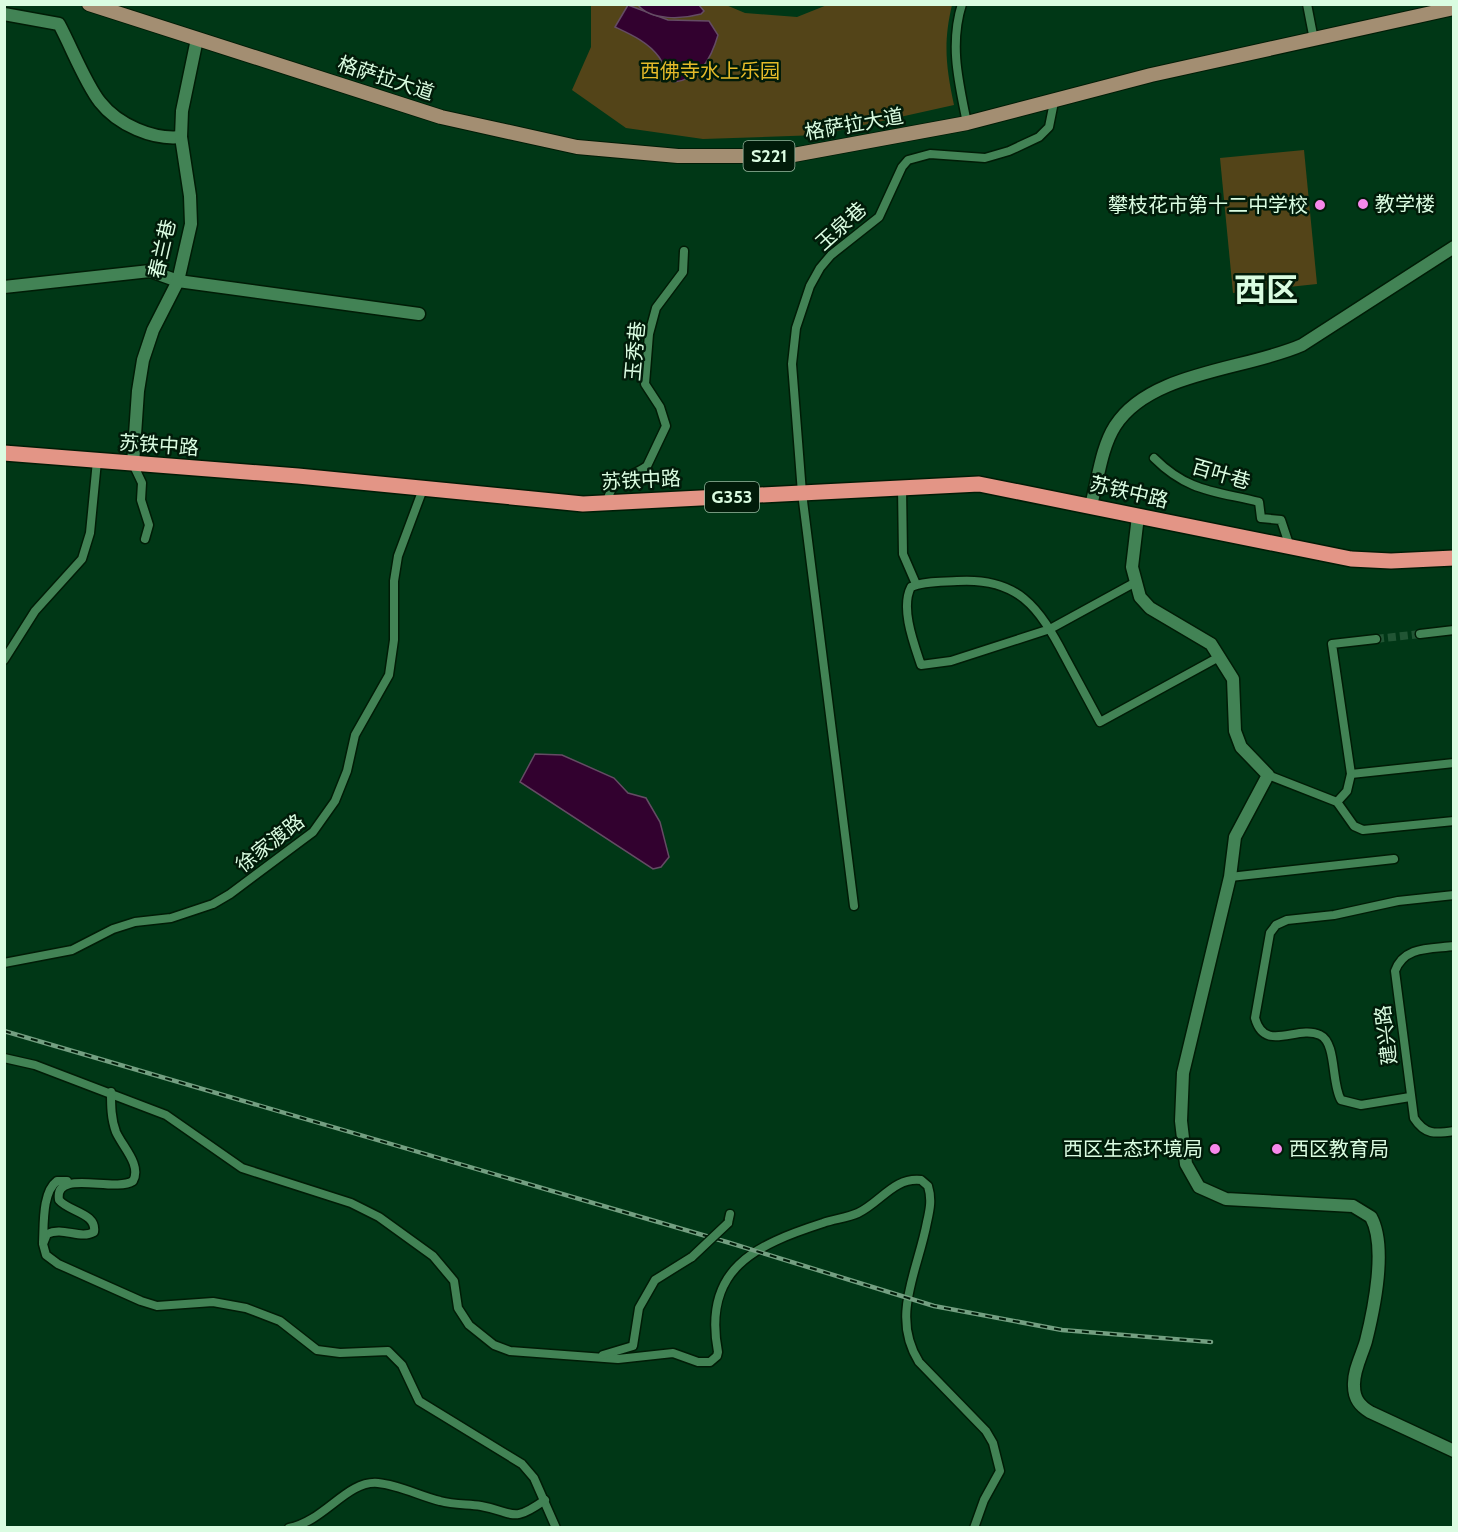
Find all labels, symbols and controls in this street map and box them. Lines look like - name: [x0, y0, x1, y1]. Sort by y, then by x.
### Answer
- street label: 格萨拉大道: [335, 51, 437, 105]
- park label: 西佛寺水上乐园: [640, 59, 780, 83]
- street label: 格萨拉大道: [803, 103, 905, 145]
- road number: S221: [744, 141, 794, 171]
- place label: 教学楼: [1375, 192, 1435, 216]
- place label: 攀枝花市第十二中学校: [1108, 193, 1308, 217]
- street label: 玉泉巷: [811, 197, 871, 255]
- marker: 教学楼: [1356, 197, 1370, 211]
- marker: 攀枝花市第十二中学校: [1313, 198, 1327, 212]
- street label: 春兰巷: [144, 217, 180, 281]
- district label: 西区: [1234, 270, 1298, 309]
- street label: 玉秀巷: [620, 320, 650, 382]
- street label: 苏铁中路: [118, 430, 200, 460]
- street label: 百叶巷: [1189, 454, 1253, 494]
- street label: 苏铁中路: [600, 466, 682, 494]
- street label: 苏铁中路: [1087, 471, 1171, 513]
- road number: G353: [705, 482, 759, 512]
- street label: 徐家渡路: [231, 809, 309, 877]
- street label: 建兴路: [1370, 1004, 1402, 1066]
- place label: 西区生态环境局: [1063, 1137, 1203, 1161]
- place label: 西区教育局: [1289, 1137, 1389, 1161]
- marker: 西区生态环境局: [1208, 1142, 1222, 1156]
- marker: 西区教育局: [1270, 1142, 1284, 1156]

